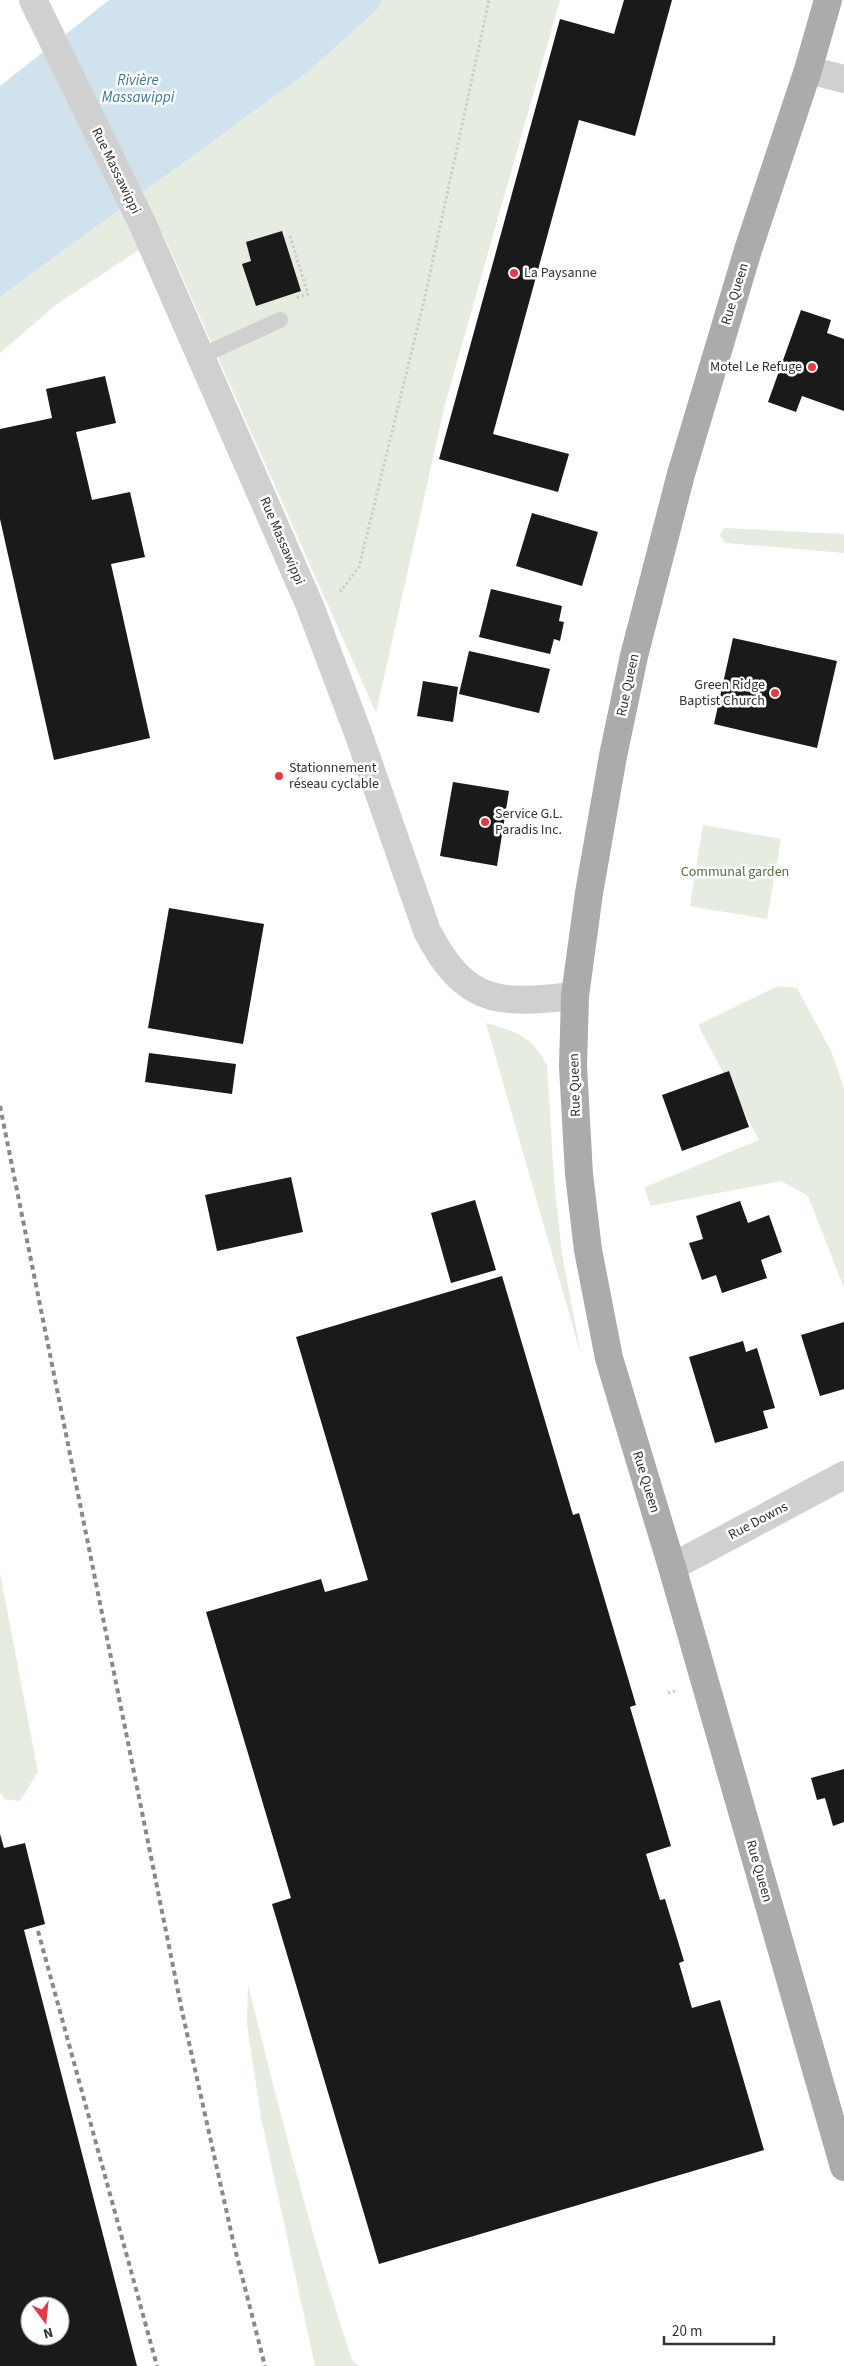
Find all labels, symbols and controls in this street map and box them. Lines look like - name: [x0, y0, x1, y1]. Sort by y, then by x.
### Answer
- water label: Rivière Massawippi: [102, 70, 175, 108]
- street label: Rue Massawippi: [86, 124, 146, 218]
- street label: Rue Queen: [716, 261, 754, 327]
- place label: La Paysanne: [524, 263, 597, 283]
- marker: La Paysanne: [508, 267, 520, 279]
- place label: Motel Le Refuge: [710, 357, 802, 377]
- marker: Motel Le Refuge: [806, 361, 818, 373]
- street label: Rue Massawippi: [254, 494, 310, 588]
- street label: Rue Queen: [612, 652, 644, 718]
- place label: Green Ridge Baptist Church: [679, 675, 765, 711]
- marker: Green Ridge Baptist Church: [769, 687, 781, 699]
- place label: Stationnement réseau cyclable: [289, 758, 379, 794]
- marker: Stationnement réseau cyclable: [273, 770, 285, 782]
- place label: Service G.L. Paradis Inc.: [495, 804, 563, 840]
- marker: Service G.L. Paradis Inc.: [479, 816, 491, 828]
- park label: Communal garden: [681, 862, 789, 882]
- street label: Rue Queen: [564, 1053, 586, 1117]
- street label: Rue Queen: [627, 1449, 665, 1515]
- street label: Rue Downs: [725, 1497, 792, 1545]
- street label: Rue Queen: [741, 1838, 777, 1904]
- north arrow: [20, 2296, 70, 2346]
- scale bar: [664, 2314, 774, 2346]
- text: 20 m: [672, 2321, 702, 2342]
- text: N: [41, 2322, 55, 2343]

